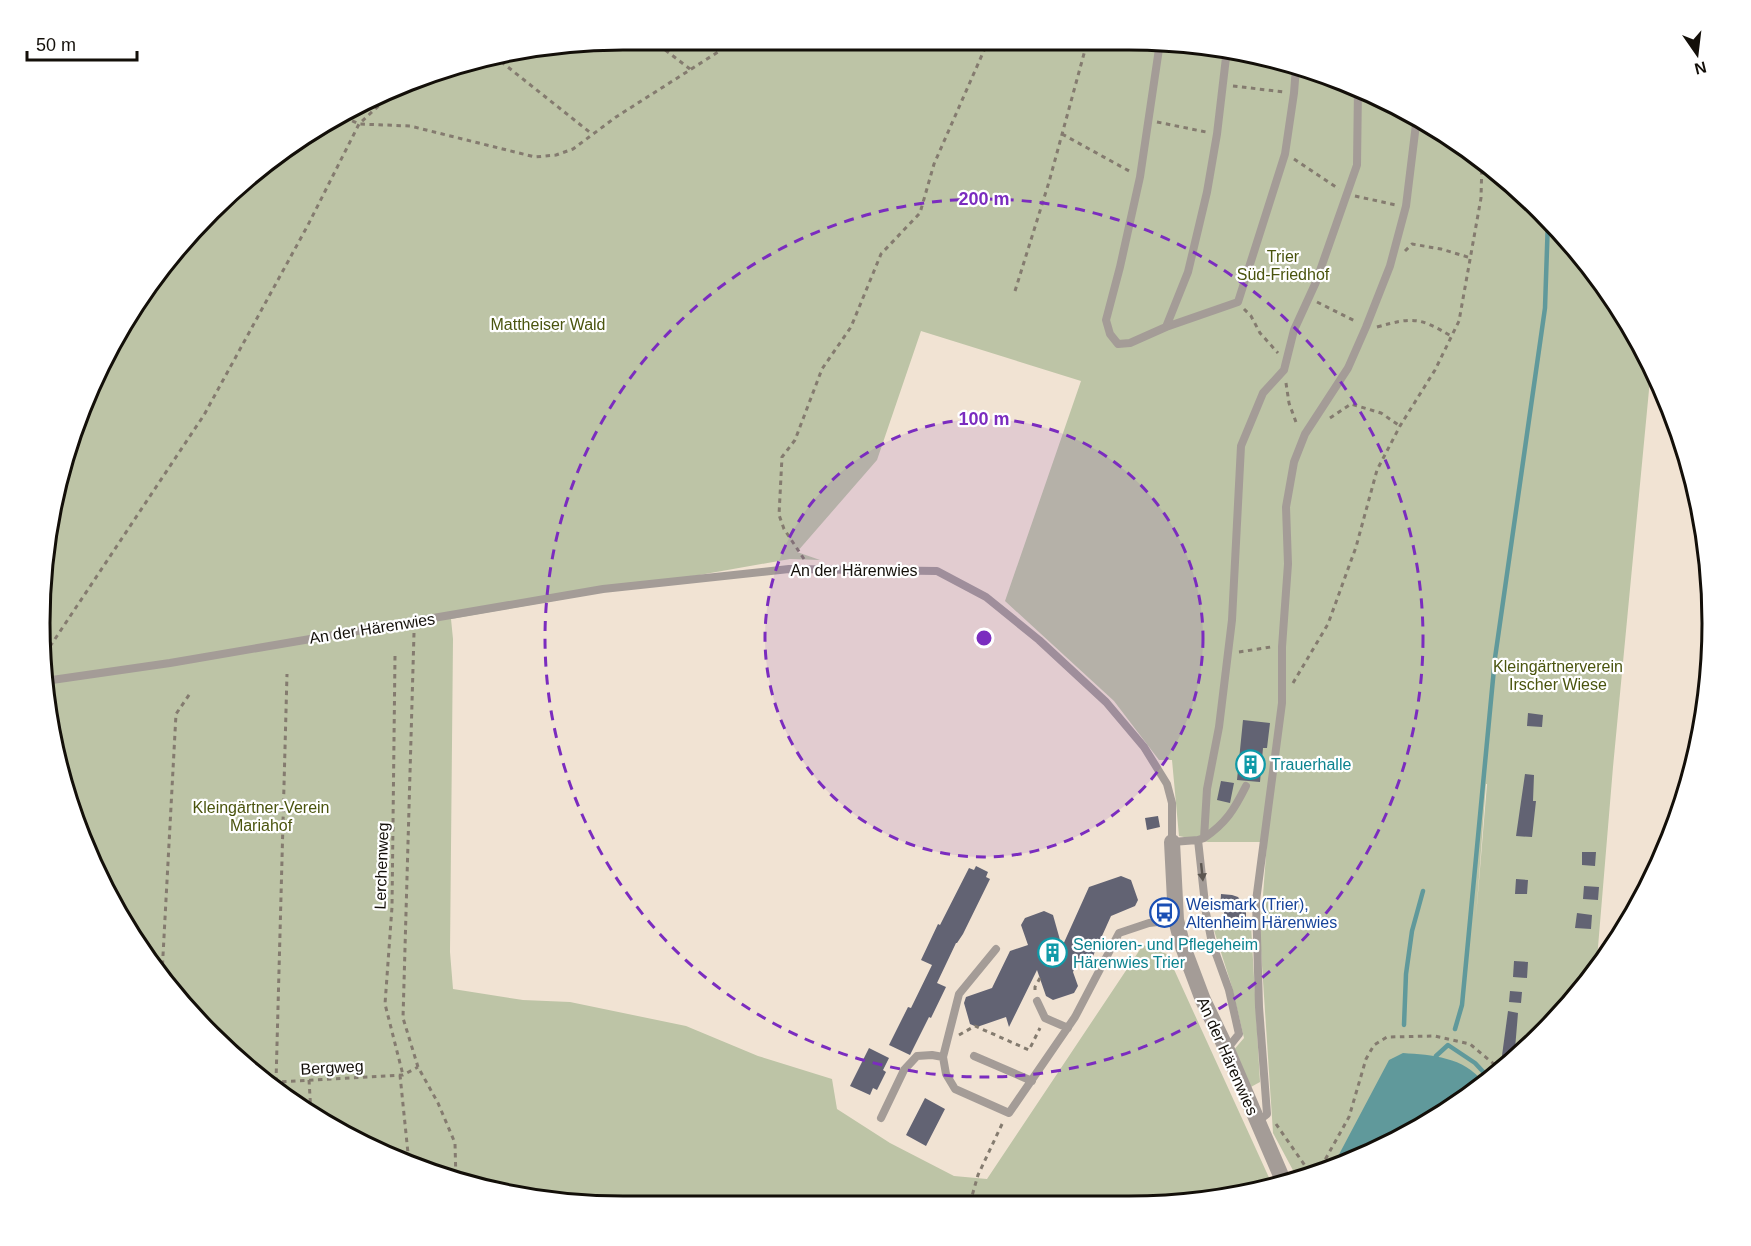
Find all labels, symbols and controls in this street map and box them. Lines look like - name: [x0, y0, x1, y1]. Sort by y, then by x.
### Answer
- scale bar: [27, 24, 136, 62]
- north arrow: [1667, 24, 1727, 84]
- text: 50 m: [36, 35, 76, 55]
- text: N: [1693, 58, 1708, 78]
- text: 200 m: [958, 189, 1010, 209]
- park label: Trier Süd-Friedhof: [1237, 248, 1330, 283]
- park label: Mattheiser Wald: [491, 316, 606, 333]
- text: 100 m: [958, 409, 1010, 429]
- street label: An der Härenwies: [790, 562, 918, 579]
- street label: An der Härenwies: [308, 610, 436, 647]
- centre of rings: [974, 628, 994, 648]
- park label: Kleingärtnerverein Irscher Wiese: [1493, 658, 1623, 693]
- building icon: Trauerhalle: [1234, 748, 1266, 780]
- place label: Trauerhalle: [1271, 756, 1351, 773]
- park label: Kleingärtner-Verein Mariahof: [193, 799, 329, 834]
- street label: Lerchenweg: [371, 822, 392, 910]
- one-way arrow: [1197, 863, 1207, 882]
- place label: Weismark (Trier), Altenheim Härenwies: [1186, 896, 1337, 931]
- bus stop icon: Weismark (Trier), Altenheim Härenwies: [1149, 897, 1181, 929]
- place label: Senioren- und Pflegeheim Härenwies Trier: [1073, 936, 1258, 971]
- building icon: Senioren- und Pflegeheim Härenwies Trier: [1036, 937, 1068, 969]
- street label: An der Härenwies: [1194, 995, 1261, 1118]
- street label: Bergweg: [300, 1057, 364, 1078]

